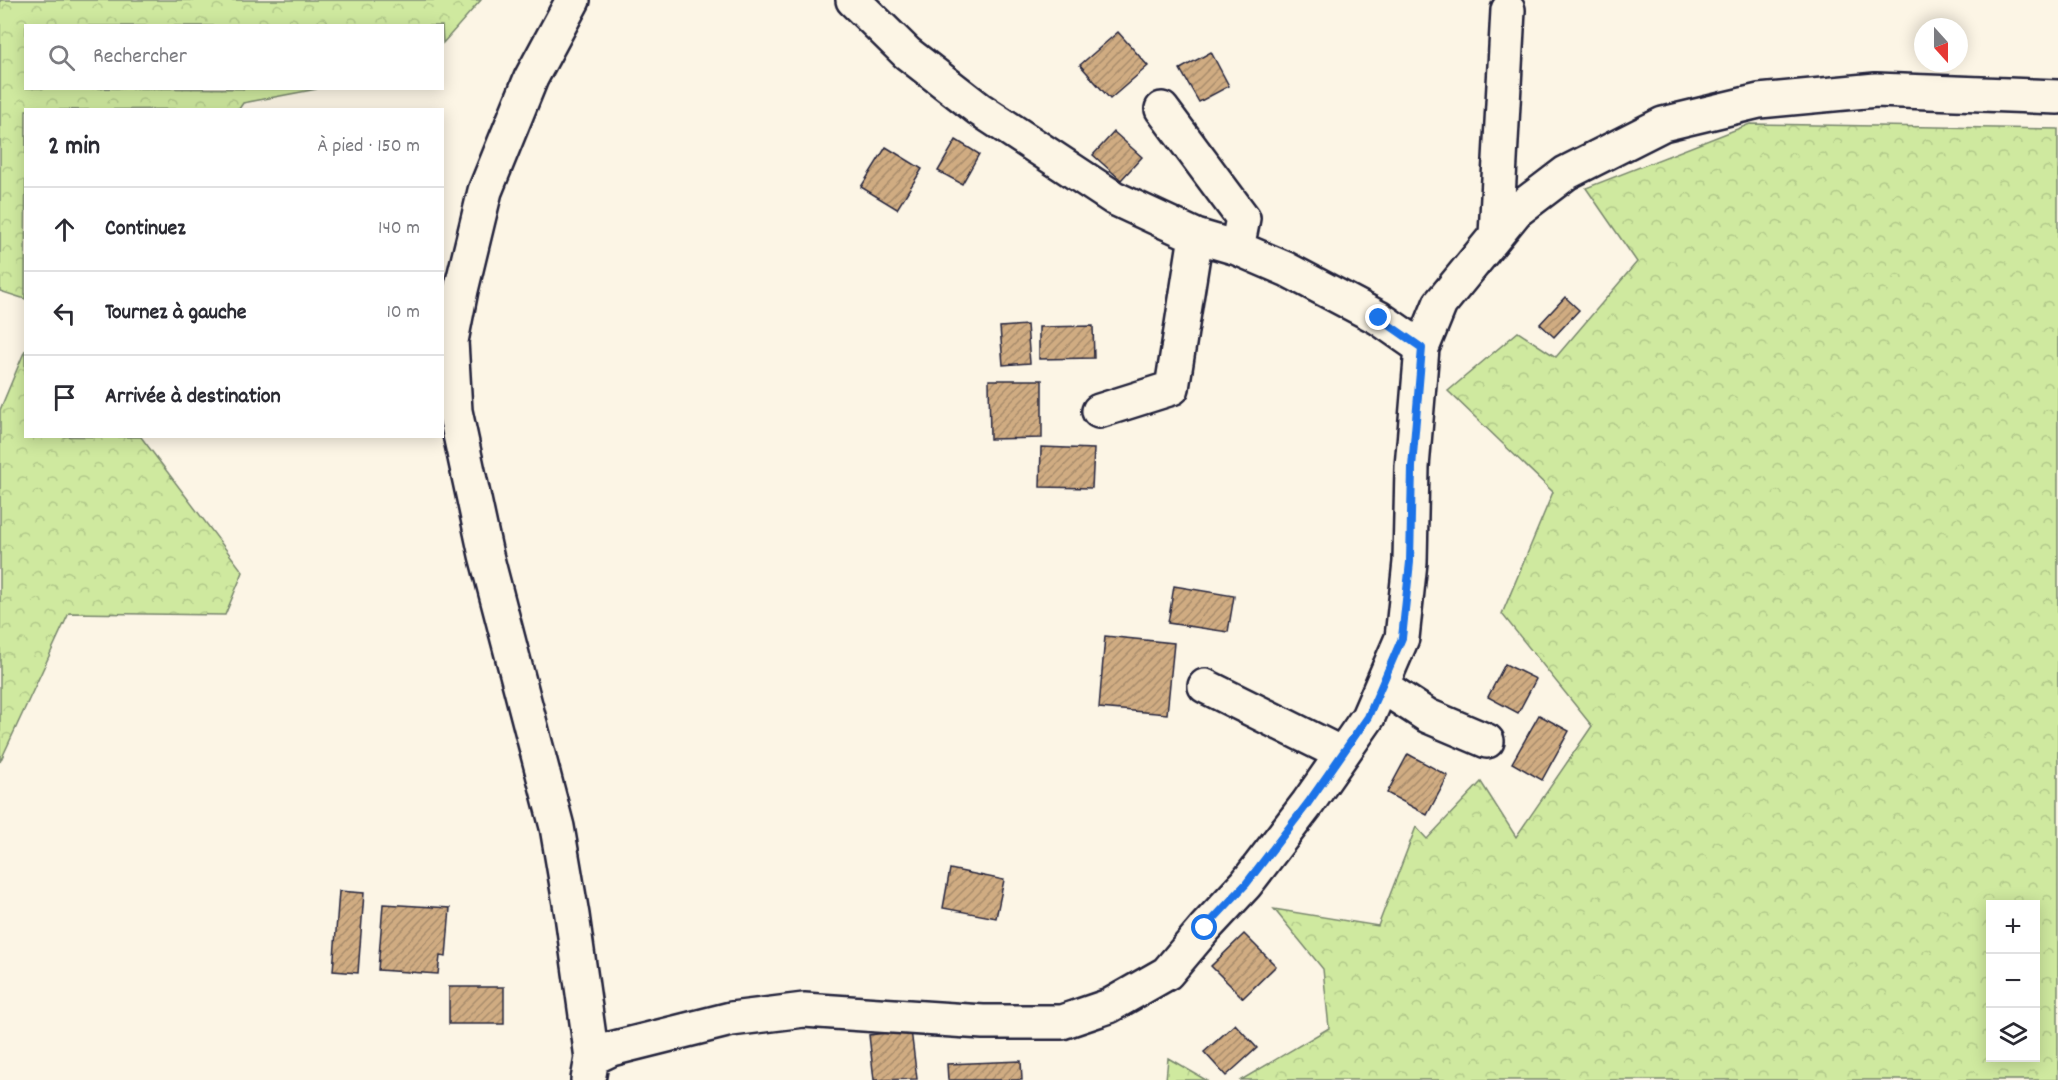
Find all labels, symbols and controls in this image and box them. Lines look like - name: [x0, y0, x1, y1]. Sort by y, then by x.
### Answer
- north arrow: [1914, 18, 1968, 72]
- search box: [24, 24, 444, 90]
- icon: search: [45, 41, 78, 74]
- text: Rechercher: [93, 42, 187, 73]
- text: 2 min: [48, 129, 100, 166]
- text: À pied · 150 m: [317, 133, 420, 161]
- icon: ahead: [48, 213, 81, 246]
- text: Continuez: [105, 214, 186, 245]
- text: 140 m: [378, 215, 420, 243]
- icon: left: [48, 297, 81, 330]
- text: Tournez à gauche: [105, 298, 247, 329]
- text: 10 m: [386, 299, 420, 327]
- route end: [1365, 304, 1391, 330]
- icon: arrive: [48, 381, 81, 414]
- text: Arrivée à destination: [105, 382, 281, 413]
- map controls: [1986, 900, 2040, 1062]
- button: +: [1986, 900, 2040, 954]
- route start: [1191, 914, 1217, 940]
- button: −: [1986, 954, 2040, 1008]
- button: layers: [1986, 1008, 2040, 1062]

